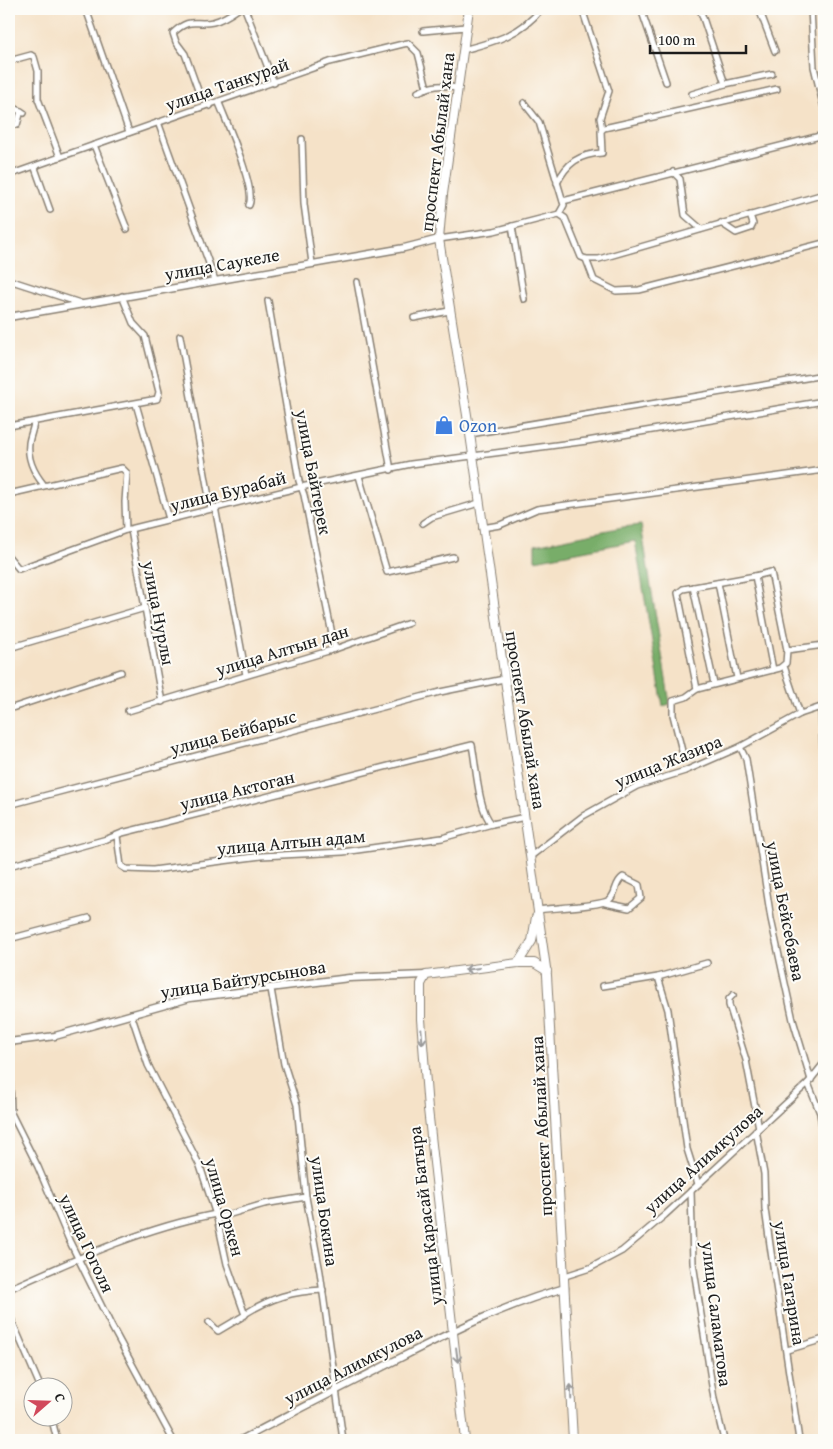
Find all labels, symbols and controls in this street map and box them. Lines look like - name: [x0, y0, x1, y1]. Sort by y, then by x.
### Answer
- scale bar: [650, 22, 747, 54]
- text: 100 m: [658, 29, 696, 50]
- street label: улица Танкурай: [161, 50, 293, 118]
- street label: проспект Абылай хана: [413, 50, 461, 233]
- street label: улица Саукеле: [161, 241, 282, 288]
- street label: улица Байтерек: [288, 406, 339, 537]
- place label: Ozon: [459, 412, 497, 439]
- shop icon: Ozon: [433, 414, 455, 436]
- street label: улица Бурабай: [166, 463, 289, 519]
- street label: улица Нурлы: [135, 557, 182, 668]
- street label: улица Алтын дан: [211, 617, 352, 683]
- street label: проспект Абылай хана: [499, 629, 554, 812]
- street label: улица Бейбарыс: [166, 702, 299, 762]
- street label: улица Жазира: [609, 727, 726, 795]
- street label: улица Актоган: [176, 763, 297, 818]
- street label: улица Алтын адам: [215, 822, 366, 862]
- street label: улица Бейсебаева: [759, 838, 813, 984]
- street label: улица Байтурсынова: [157, 953, 328, 1006]
- one-way arrow: [464, 964, 480, 974]
- one-way arrow: [418, 1029, 427, 1045]
- street label: проспект Абылай хана: [523, 1035, 559, 1217]
- street label: улица Алимкулова: [637, 1098, 769, 1221]
- street label: улица Карасай Батыра: [401, 1125, 449, 1308]
- street label: улица Бокина: [304, 1153, 346, 1268]
- street label: улица Оркен: [198, 1154, 252, 1260]
- street label: улица Гоголя: [52, 1188, 122, 1297]
- street label: улица Гагарина: [767, 1218, 813, 1347]
- street label: улица Саламатова: [695, 1239, 739, 1389]
- street label: улица Алимкулова: [278, 1318, 427, 1412]
- one-way arrow: [452, 1347, 462, 1363]
- north arrow: [22, 1376, 72, 1426]
- one-way arrow: [566, 1384, 576, 1400]
- text: С: [49, 1390, 71, 1405]

